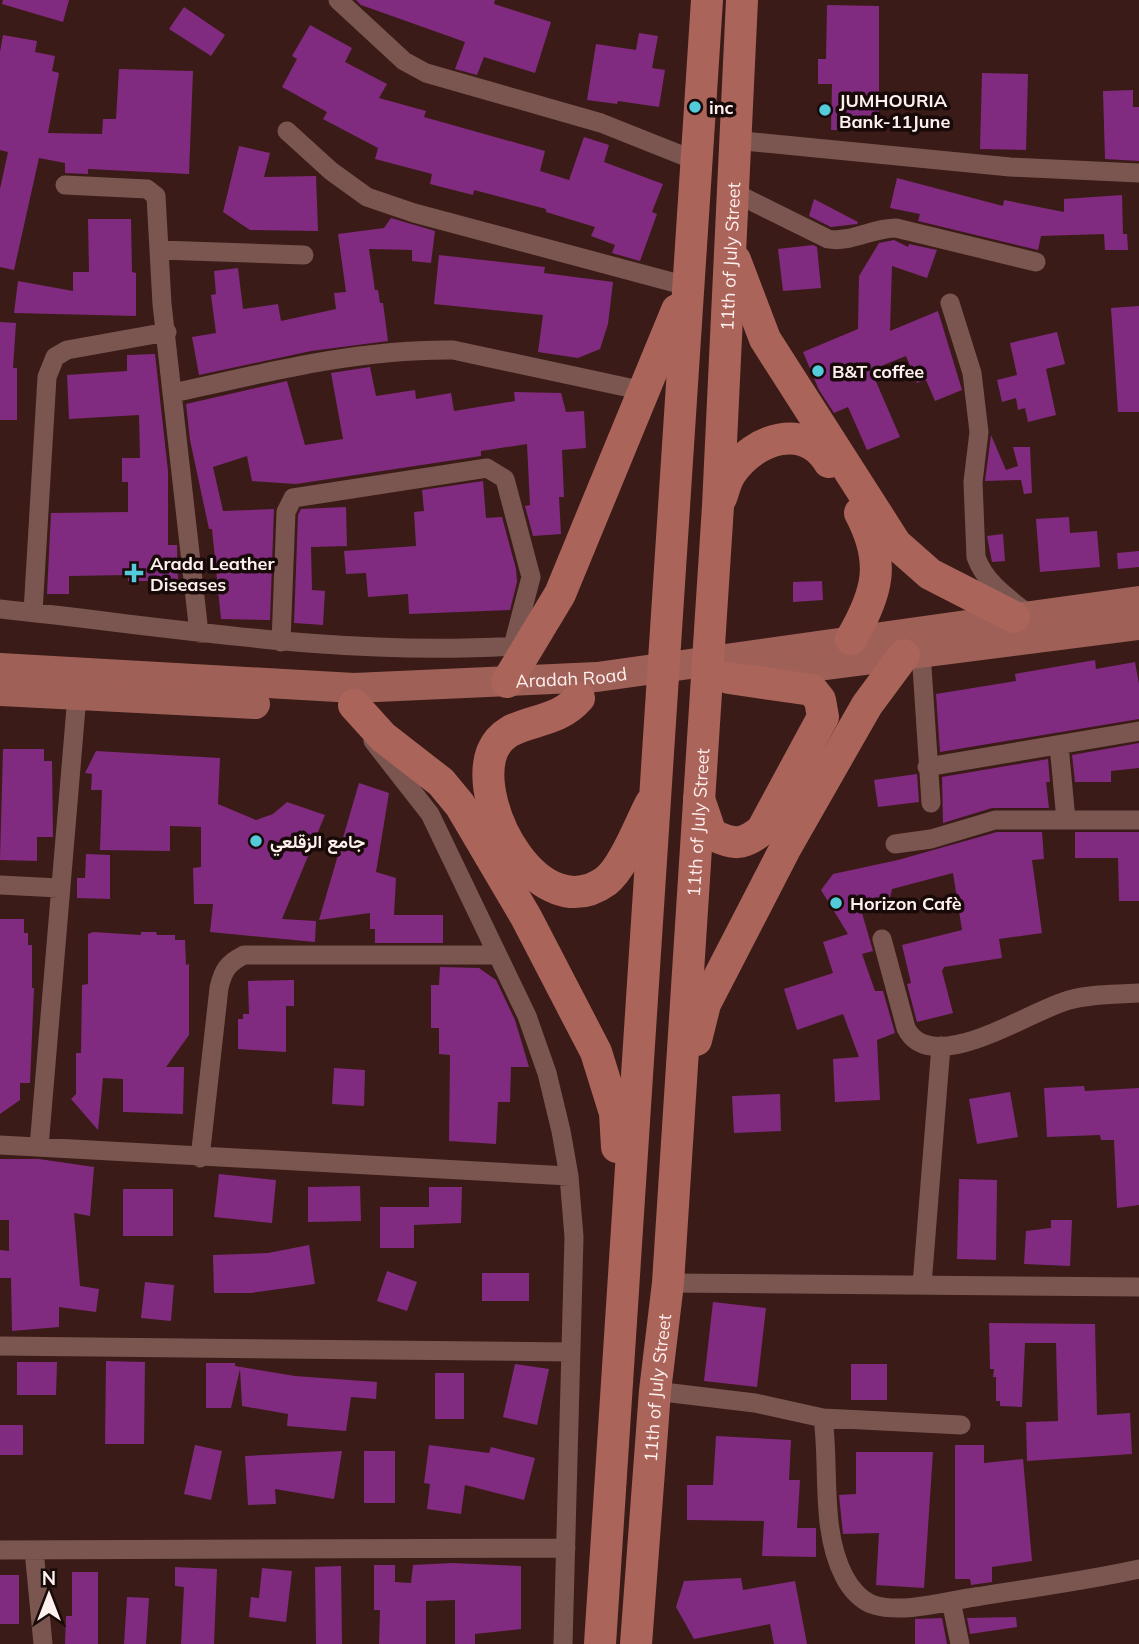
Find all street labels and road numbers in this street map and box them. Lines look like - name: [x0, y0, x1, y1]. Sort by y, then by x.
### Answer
- street label: 11th of July Street: [715, 181, 745, 331]
- street label: Aradah Road: [515, 661, 628, 692]
- street label: 11th of July Street: [681, 747, 714, 897]
- street label: 11th of July Street: [638, 1312, 676, 1463]

